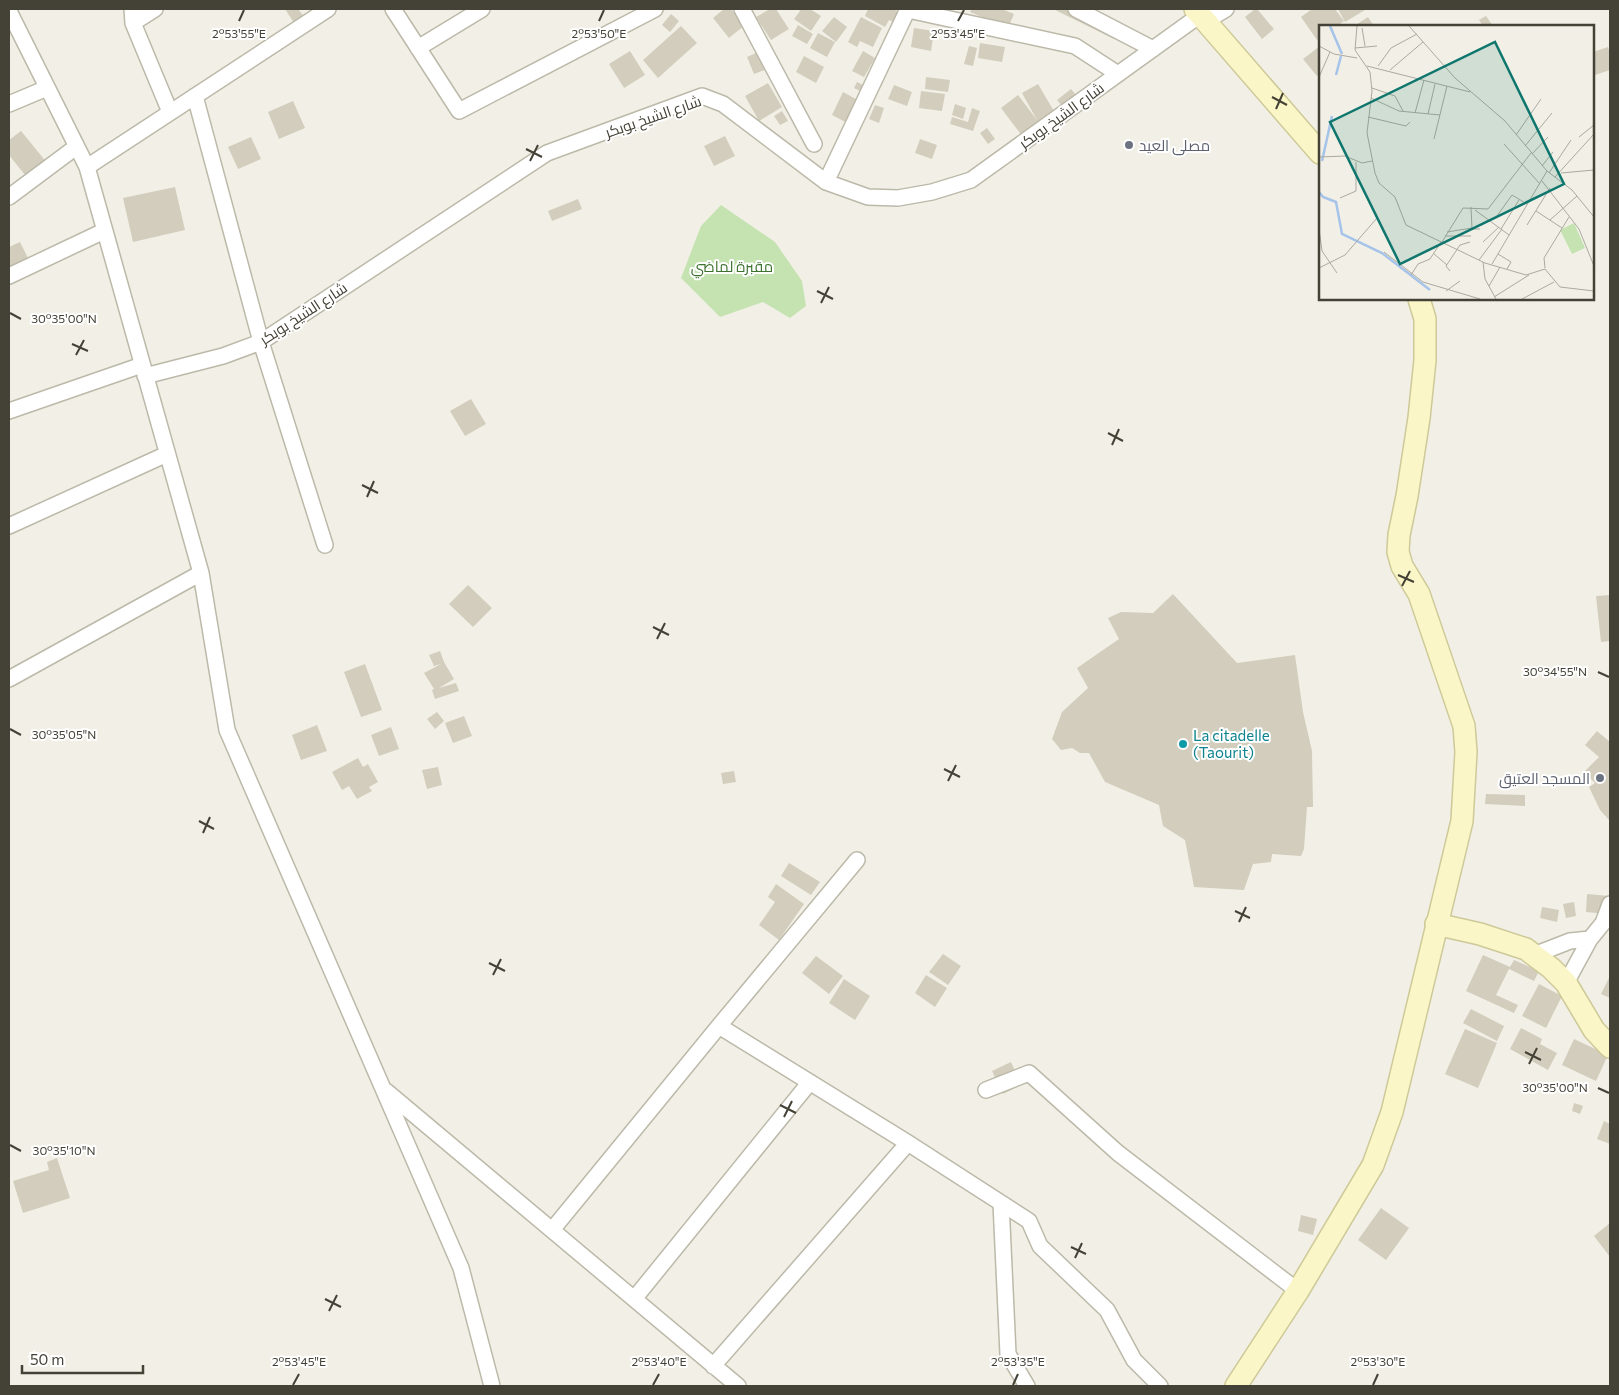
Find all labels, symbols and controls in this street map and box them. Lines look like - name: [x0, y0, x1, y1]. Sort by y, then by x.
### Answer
- inset map: [1319, 25, 1594, 300]
- text: 2°53'55"E: [212, 26, 266, 40]
- text: 2°53'50"E: [572, 26, 626, 40]
- text: 2°53'45"E: [931, 26, 985, 40]
- street label: شارع الشيخ بوبكر: [1014, 78, 1109, 155]
- street label: شارع الشيخ بوبكر: [601, 91, 705, 144]
- place label: مصلى العيد: [1139, 136, 1210, 156]
- marker: مصلى العيد: [1123, 139, 1135, 151]
- park label: مقبرة لماضي: [691, 257, 773, 279]
- street label: شارع الشيخ بوبكر: [255, 278, 352, 351]
- text: 30°35'00"N: [31, 311, 97, 325]
- text: 30°34'55"N: [1523, 664, 1587, 678]
- place label: La citadelle (Taourit): [1193, 726, 1270, 761]
- text: 30°35'05"N: [32, 727, 96, 741]
- marker: La citadelle (Taourit): [1177, 738, 1189, 750]
- place label: المسجد العتيق: [1499, 769, 1590, 789]
- marker: المسجد العتيق: [1594, 772, 1606, 784]
- text: 30°35'00"N: [1522, 1080, 1588, 1094]
- text: 30°35'10"N: [33, 1143, 95, 1157]
- scale bar: [22, 1342, 144, 1374]
- text: 50 m: [30, 1350, 64, 1368]
- text: 2°53'45"E: [272, 1354, 326, 1368]
- text: 2°53'40"E: [631, 1354, 687, 1368]
- text: 2°53'35"E: [991, 1354, 1045, 1368]
- text: 2°53'30"E: [1351, 1354, 1405, 1368]

